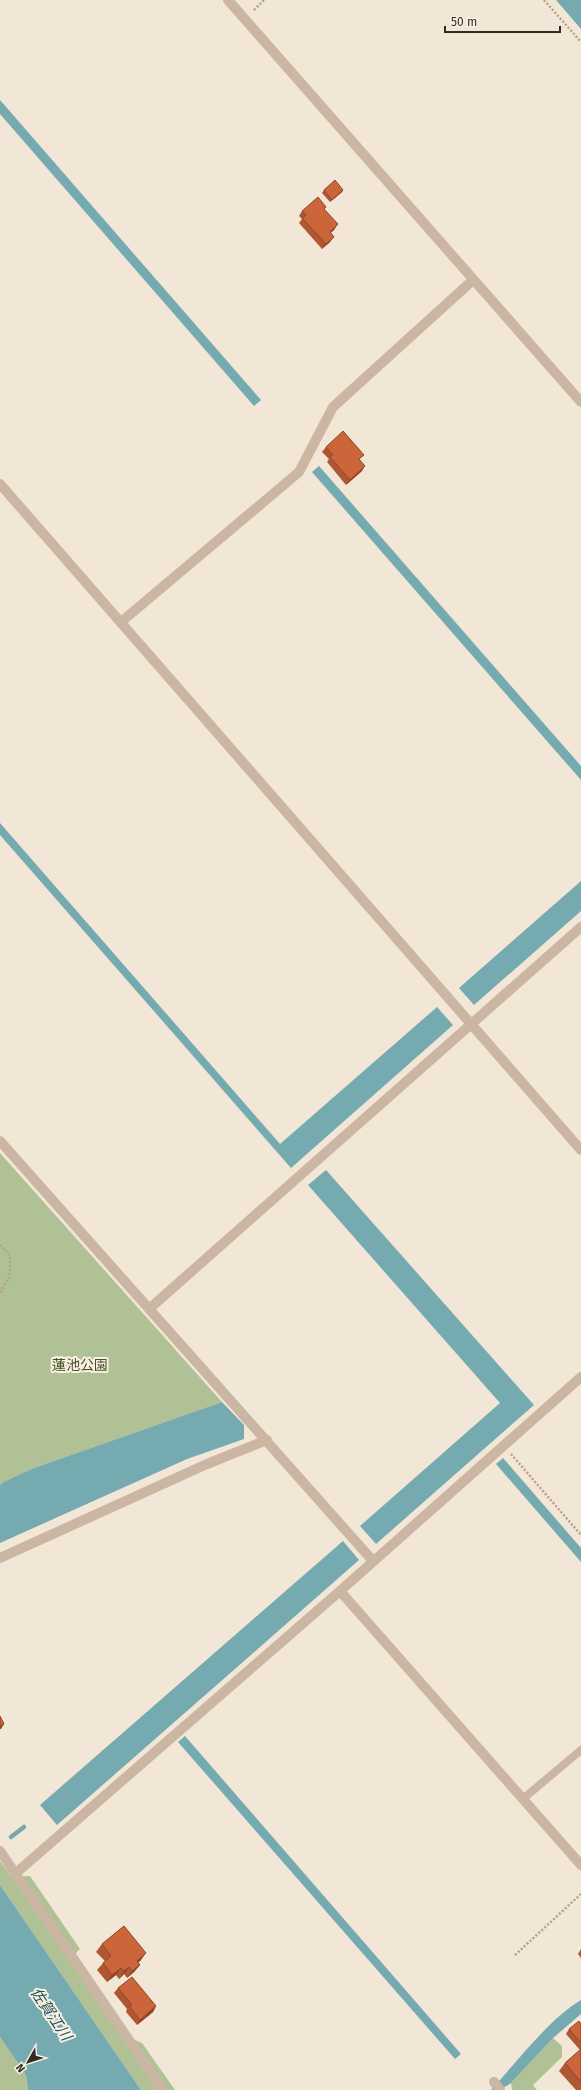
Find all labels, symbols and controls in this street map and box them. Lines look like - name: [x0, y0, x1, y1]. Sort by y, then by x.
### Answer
- scale bar: [445, 8, 560, 34]
- text: 50 m: [451, 15, 477, 29]
- park label: 蓮池公園: [52, 1357, 108, 1374]
- water label: 佐賀江川: [27, 1984, 76, 2046]
- north arrow: [8, 2042, 48, 2082]
- text: N: [13, 2061, 28, 2075]

